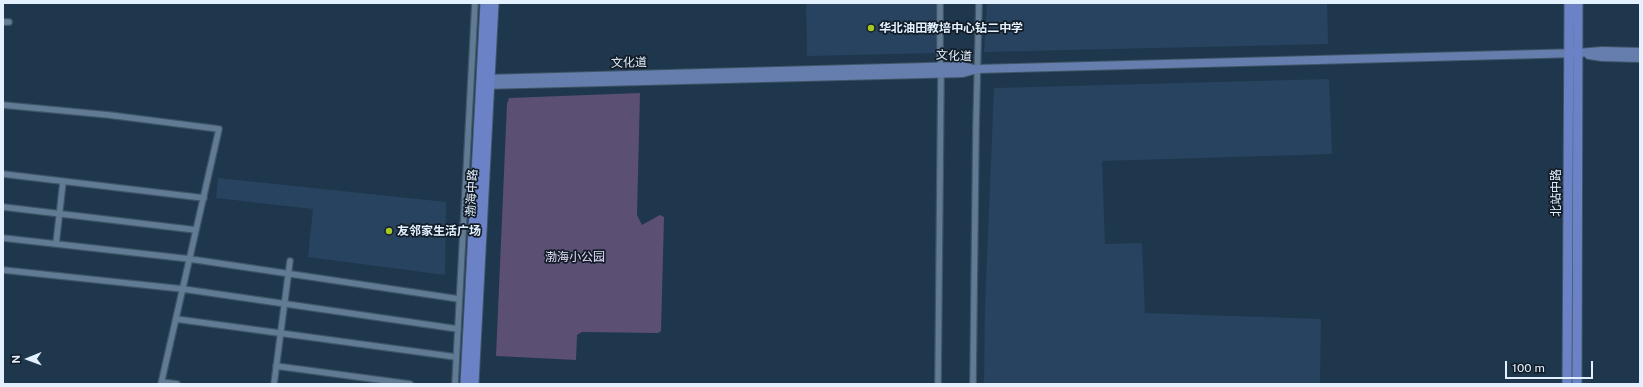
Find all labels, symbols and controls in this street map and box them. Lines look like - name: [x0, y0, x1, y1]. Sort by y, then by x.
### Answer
- place label: 华北油田教培中心钻二中学: [879, 21, 1023, 35]
- marker: 华北油田教培中心钻二中学: [866, 23, 876, 33]
- street label: 文化道: [936, 48, 972, 64]
- street label: 文化道: [611, 55, 647, 71]
- street label: 渤海中路: [464, 169, 480, 217]
- street label: 北站中路: [1549, 169, 1563, 217]
- place label: 友邻家生活广场: [397, 224, 481, 238]
- marker: 友邻家生活广场: [384, 226, 394, 236]
- park label: 渤海小公园: [545, 250, 605, 264]
- north arrow: [8, 339, 48, 379]
- scale bar: [1507, 353, 1595, 379]
- text: N: [10, 355, 22, 364]
- text: 100 m: [1512, 361, 1545, 375]

